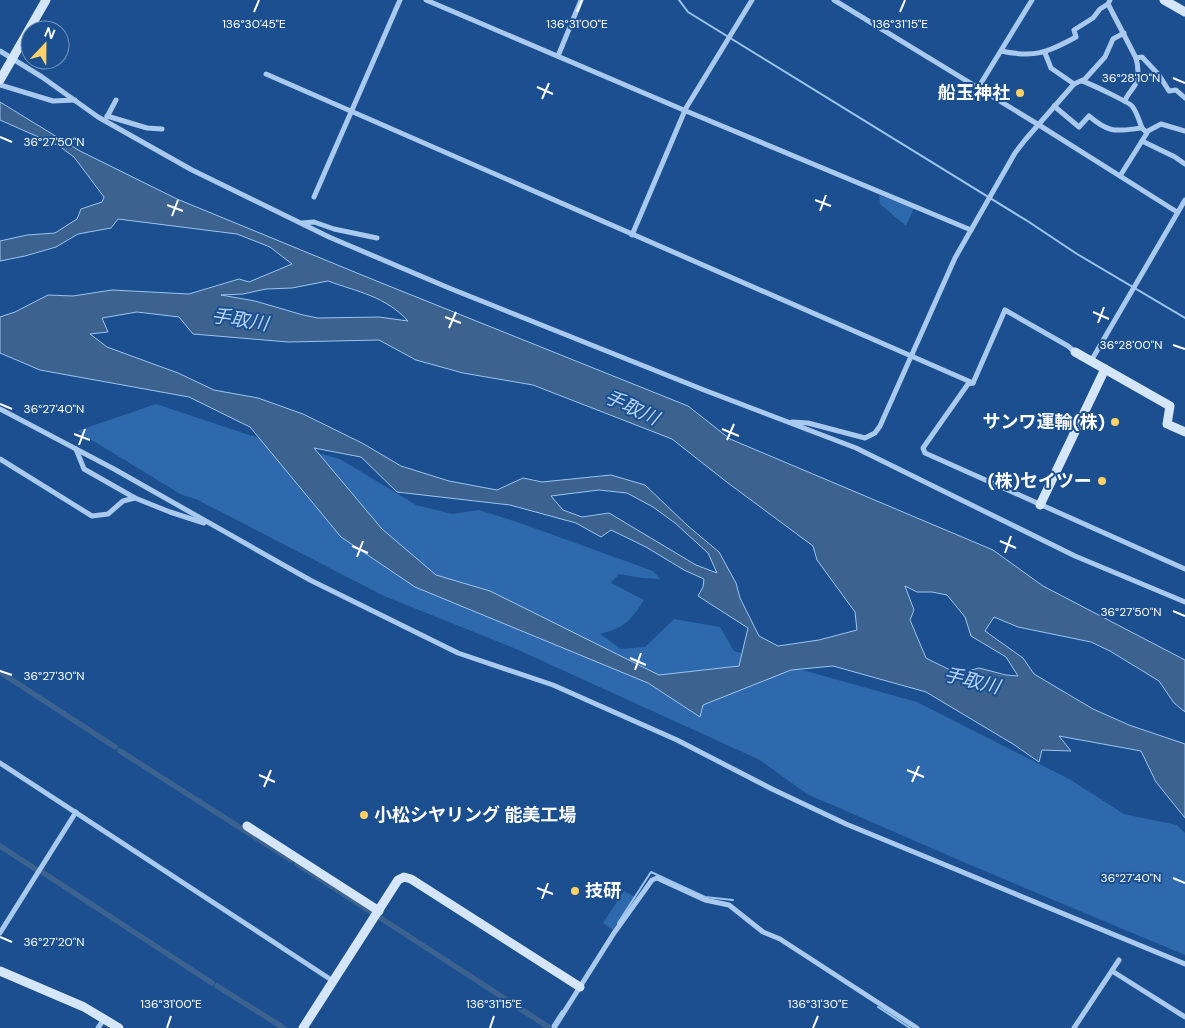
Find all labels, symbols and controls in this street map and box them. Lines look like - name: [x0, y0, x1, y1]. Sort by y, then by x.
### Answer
- text: 136°30'45"E: [222, 16, 286, 32]
- text: 136°31'00"E: [546, 16, 608, 32]
- text: 136°31'15"E: [872, 16, 928, 32]
- north arrow: [20, 20, 70, 70]
- text: N: [42, 23, 58, 43]
- text: 36°28'10"N: [1102, 70, 1160, 86]
- place label: 船玉神社: [938, 81, 1010, 105]
- marker: 船玉神社: [1014, 87, 1026, 99]
- text: 36°27'50"N: [23, 134, 85, 150]
- water label: 手取川: [210, 303, 272, 337]
- text: 36°28'00"N: [1100, 337, 1162, 353]
- water label: 手取川: [601, 384, 665, 432]
- text: 36°27'40"N: [24, 401, 84, 417]
- place label: サンワ運輸(株): [982, 410, 1105, 434]
- marker: サンワ運輸(株): [1109, 416, 1121, 428]
- place label: (株)セイツー: [987, 469, 1092, 493]
- marker: (株)セイツー: [1096, 475, 1108, 487]
- text: 36°27'50"N: [1100, 604, 1162, 620]
- water label: 手取川: [941, 661, 1004, 700]
- text: 36°27'30"N: [23, 668, 85, 684]
- place label: 小松シヤリング 能美工場: [374, 803, 576, 827]
- marker: 小松シヤリング 能美工場: [358, 809, 370, 821]
- text: 36°27'40"N: [1101, 870, 1161, 886]
- place label: 技研: [585, 879, 621, 903]
- marker: 技研: [569, 885, 581, 897]
- text: 36°27'20"N: [24, 934, 84, 950]
- text: 136°31'00"E: [140, 996, 202, 1012]
- text: 136°31'15"E: [466, 996, 522, 1012]
- text: 136°31'30"E: [788, 996, 849, 1012]

